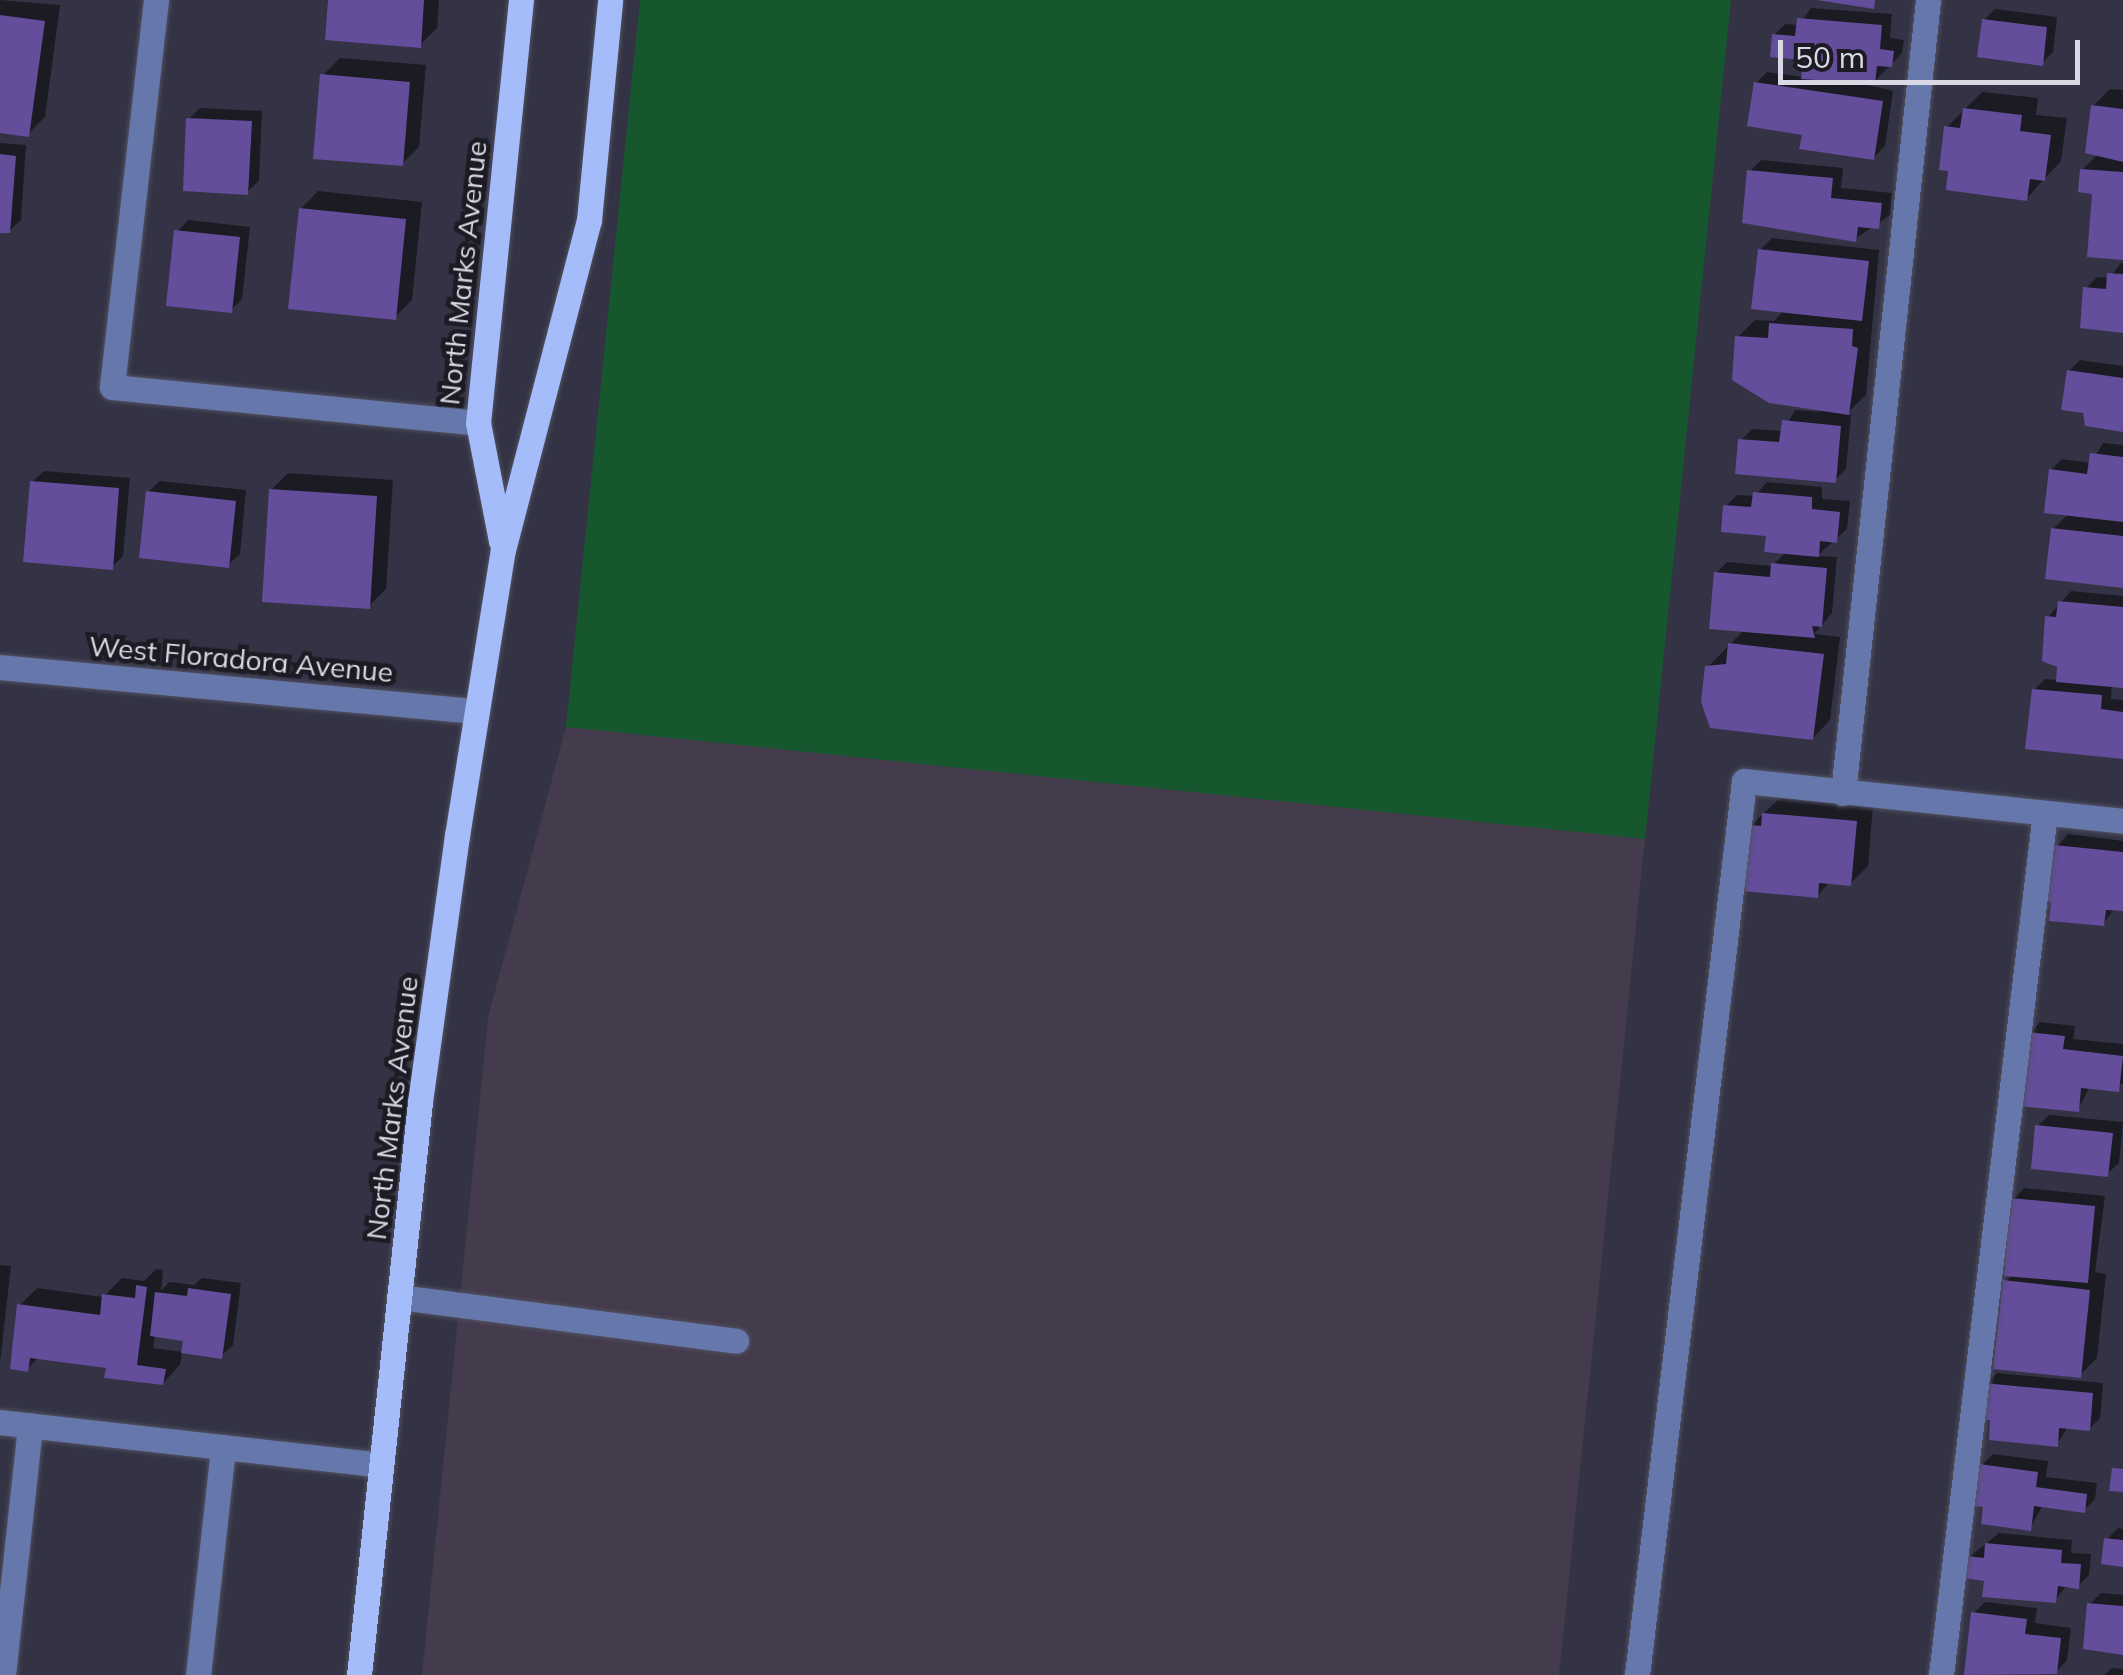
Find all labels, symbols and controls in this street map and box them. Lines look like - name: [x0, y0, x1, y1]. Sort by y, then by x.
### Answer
- scale bar: [1783, 20, 2086, 82]
- text: 50 m: [1795, 38, 1865, 76]
- street label: North Marks Avenue: [432, 139, 494, 407]
- street label: West Floradora Avenue: [87, 629, 395, 689]
- street label: North Marks Avenue: [359, 974, 425, 1242]

